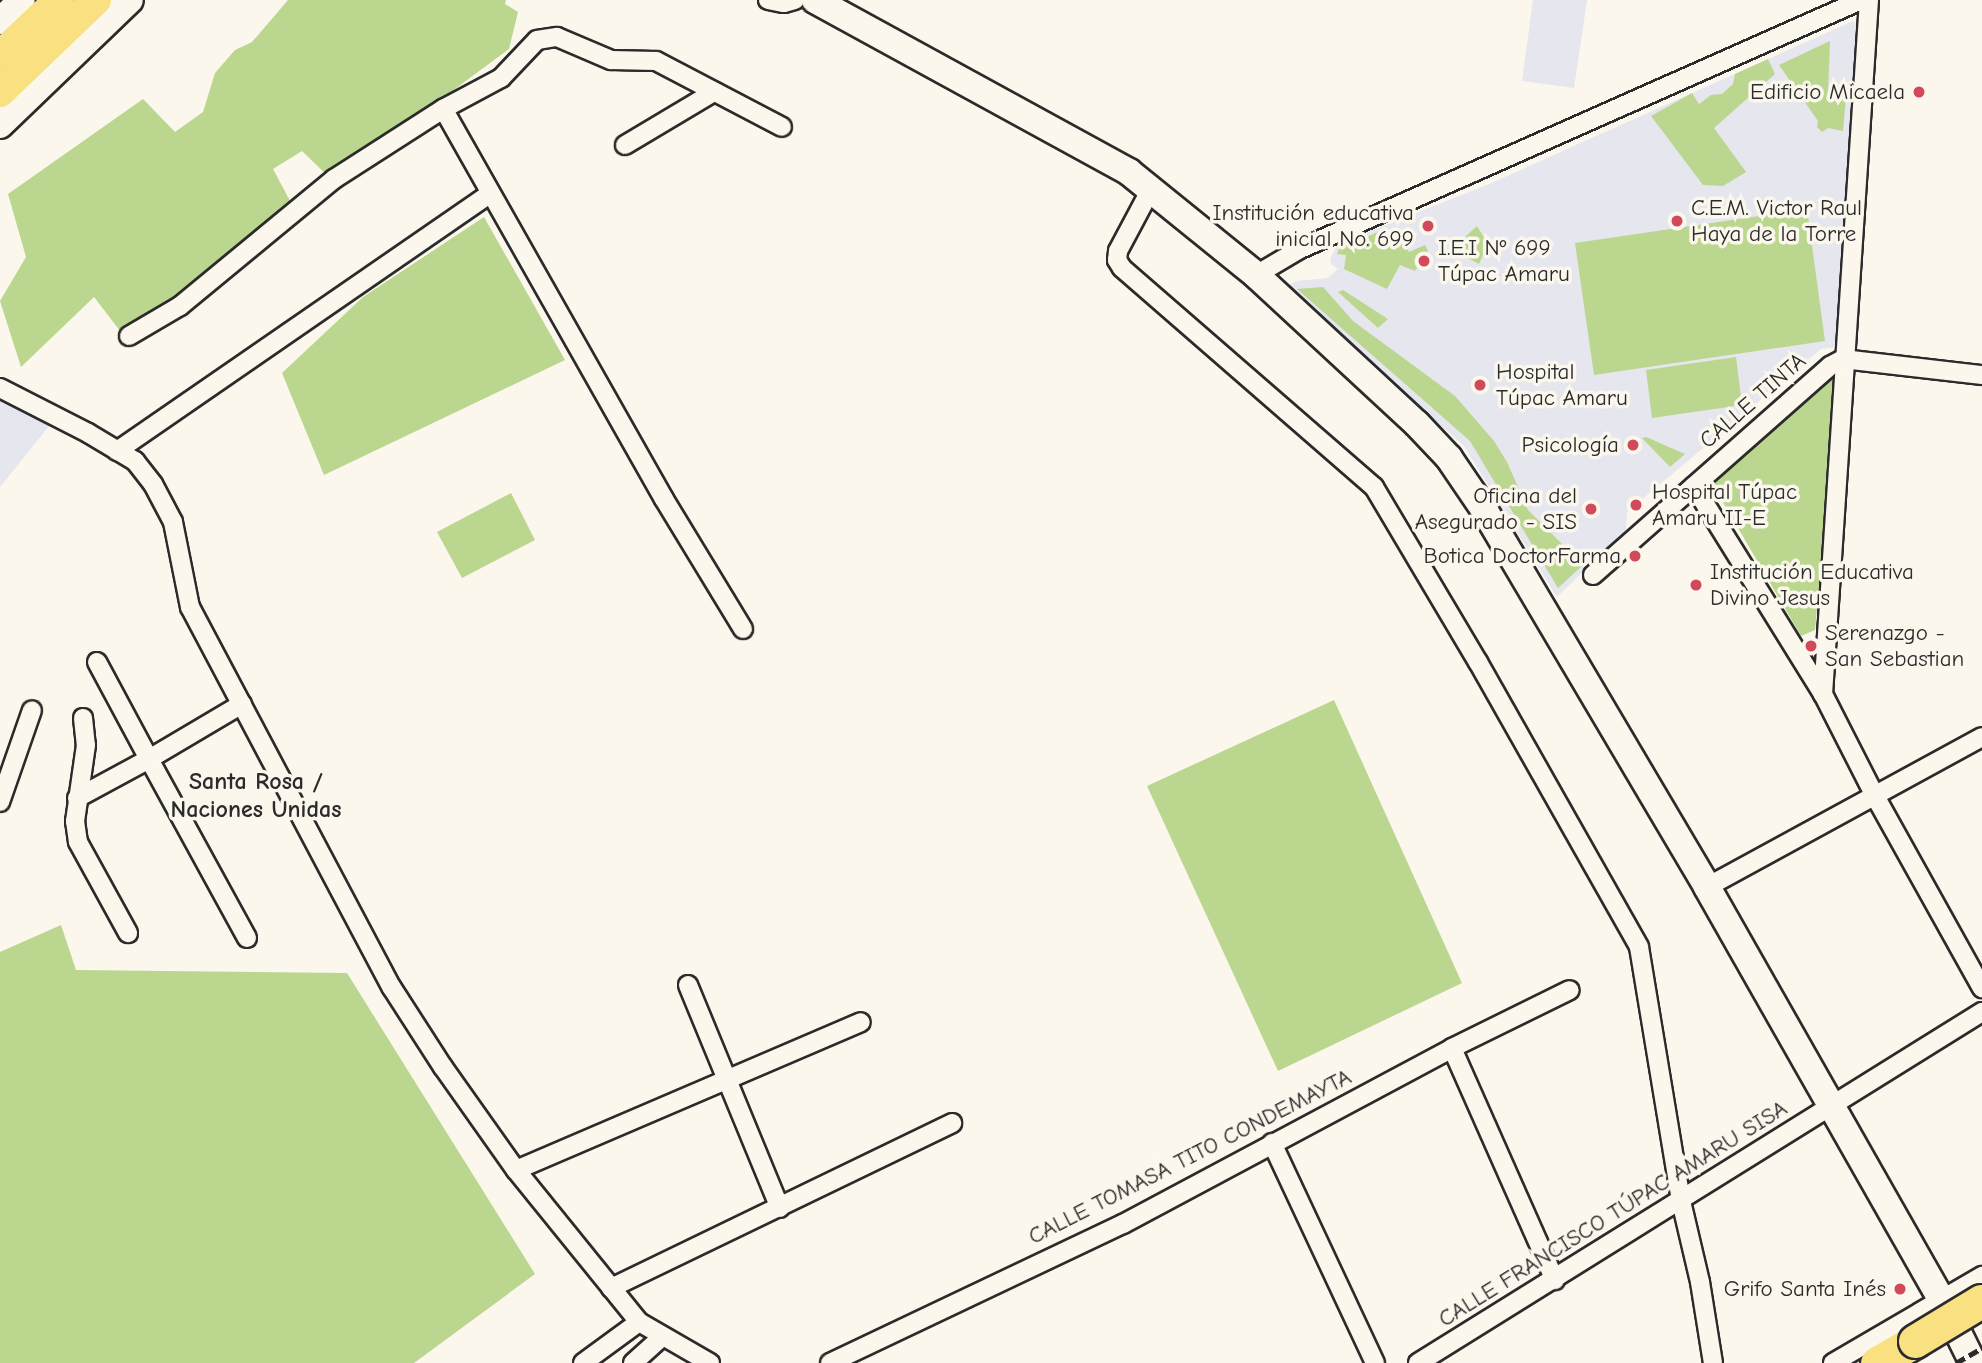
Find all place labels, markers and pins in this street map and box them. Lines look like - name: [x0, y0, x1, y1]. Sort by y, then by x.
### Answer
- place label: Edificio Micaela: [1750, 78, 1905, 106]
- marker: Edificio Micaela: [1911, 84, 1927, 100]
- place label: C.E.M. Victor Raul Haya de la Torre: [1691, 194, 1862, 248]
- place label: Institución educativa inicial No. 699: [1212, 199, 1414, 253]
- marker: C.E.M. Victor Raul Haya de la Torre: [1669, 213, 1685, 229]
- marker: Institución educativa inicial No. 699: [1420, 218, 1436, 234]
- place label: I.E.I Nº 699 Túpac Amaru: [1438, 234, 1570, 288]
- marker: I.E.I Nº 699 Túpac Amaru: [1416, 253, 1432, 269]
- place label: Hospital Túpac Amaru: [1496, 358, 1628, 412]
- marker: Hospital Túpac Amaru: [1470, 375, 1490, 395]
- place label: Psicología: [1522, 431, 1619, 459]
- marker: Psicología: [1625, 437, 1641, 453]
- place label: Hospital Túpac Amaru II-E: [1652, 478, 1797, 532]
- place label: Oficina del Asegurado - SIS: [1415, 482, 1577, 536]
- marker: Hospital Túpac Amaru II-E: [1626, 495, 1646, 515]
- marker: Oficina del Asegurado - SIS: [1583, 501, 1599, 517]
- place label: Botica DoctorFarma: [1424, 542, 1621, 570]
- marker: Botica DoctorFarma: [1627, 548, 1643, 564]
- place label: Institución Educativa Divino Jesus: [1710, 558, 1914, 612]
- marker: Institución Educativa Divino Jesus: [1688, 577, 1704, 593]
- place label: Serenazgo - San Sebastian: [1825, 619, 1964, 673]
- marker: Serenazgo - San Sebastian: [1803, 638, 1819, 654]
- place label: Grifo Santa Inés: [1724, 1275, 1886, 1303]
- marker: Grifo Santa Inés: [1892, 1281, 1908, 1297]

